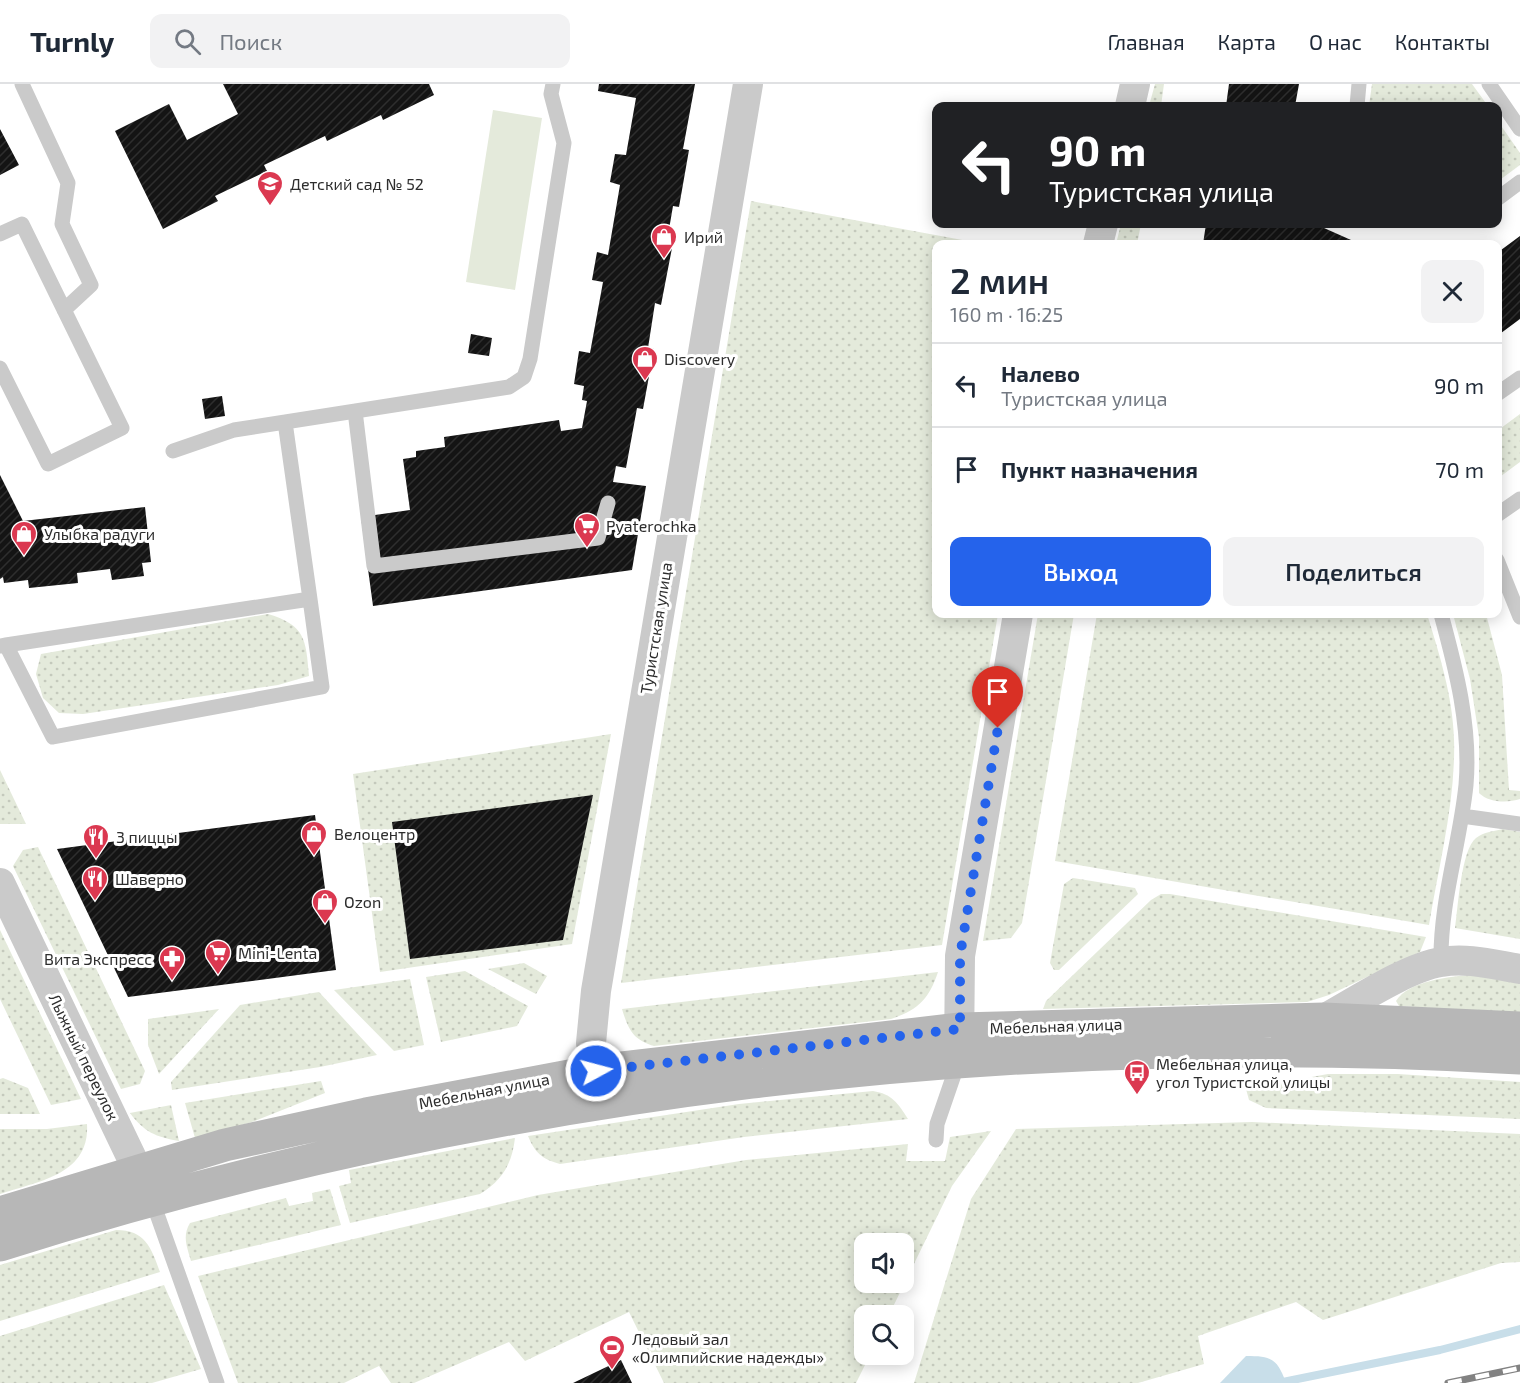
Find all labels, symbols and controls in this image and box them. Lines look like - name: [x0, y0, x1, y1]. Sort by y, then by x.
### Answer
- search box: [150, 14, 570, 68]
- text: Turnly: [30, 24, 114, 58]
- icon: search: [171, 25, 204, 58]
- text: Поиск: [219, 28, 282, 54]
- text: Главная: [1108, 29, 1185, 54]
- text: Карта: [1218, 29, 1276, 54]
- text: О нас: [1309, 29, 1362, 54]
- text: Контакты: [1395, 29, 1490, 54]
- text: 90 m: [1049, 124, 1146, 174]
- icon: left: [950, 126, 1028, 204]
- school or university icon: Детский сад № 52: [255, 169, 285, 207]
- place label: Детский сад № 52: [290, 174, 424, 193]
- text: Туристская улица: [1049, 175, 1274, 207]
- shop icon: Ирий: [649, 222, 679, 260]
- place label: Ирий: [684, 227, 723, 246]
- text: 2 мин: [950, 258, 1049, 301]
- button: close: [1421, 260, 1484, 323]
- text: 160 m · 16:25: [950, 302, 1063, 326]
- shop icon: Discovery: [630, 344, 660, 382]
- place label: Discovery: [664, 349, 736, 368]
- text: Налево: [1001, 360, 1080, 386]
- icon: left: [950, 369, 983, 402]
- text: 90 m: [1434, 372, 1484, 398]
- text: Туристская улица: [1001, 386, 1168, 410]
- icon: arrive: [950, 453, 983, 486]
- text: Пункт назначения: [1001, 456, 1198, 482]
- text: 70 m: [1435, 456, 1484, 482]
- supermarket icon: Pyaterochka: [572, 511, 602, 549]
- place label: Pyaterochka: [606, 516, 697, 535]
- shop icon: Улыбка радуги: [9, 519, 39, 557]
- place label: Улыбка радуги: [44, 524, 155, 544]
- button: Выход: [950, 537, 1211, 606]
- button: Поделиться: [1223, 537, 1484, 606]
- street label: Туристская улица: [636, 561, 676, 695]
- pin: [972, 666, 1023, 728]
- icon: arrive: [981, 675, 1014, 708]
- shop icon: Велоцентр: [299, 819, 329, 857]
- restaurant icon: 3 пиццы: [81, 822, 111, 860]
- place label: Велоцентр: [334, 824, 415, 843]
- place label: 3 пиццы: [116, 827, 178, 846]
- restaurant icon: Шаверно: [80, 864, 110, 902]
- place label: Шаверно: [115, 869, 184, 888]
- shop icon: Ozon: [310, 887, 340, 925]
- place label: Ozon: [344, 892, 381, 911]
- supermarket icon: Mini-Lenta: [203, 938, 233, 976]
- place label: Mini-Lenta: [238, 943, 317, 962]
- pharmacy icon: Вита Экспресс: [157, 944, 187, 982]
- place label: Вита Экспресс: [44, 949, 152, 968]
- street label: Лыжный переулок: [45, 990, 124, 1124]
- street label: Мебельная улица: [989, 1014, 1123, 1038]
- position arrow: [564, 1039, 628, 1103]
- place label: Мебельная улица, угол Туристской улицы: [1156, 1054, 1330, 1092]
- bus stop icon: Мебельная улица, угол Туристской улицы: [1122, 1058, 1152, 1096]
- street label: Мебельная улица: [417, 1069, 551, 1113]
- map controls: [854, 1233, 914, 1365]
- button: sound: [854, 1233, 914, 1293]
- button: search: [854, 1305, 914, 1365]
- place label: Ледовый зал «Олимпийские надежды»: [632, 1329, 824, 1366]
- sports icon: Ледовый зал «Олимпийские надежды»: [597, 1333, 627, 1371]

